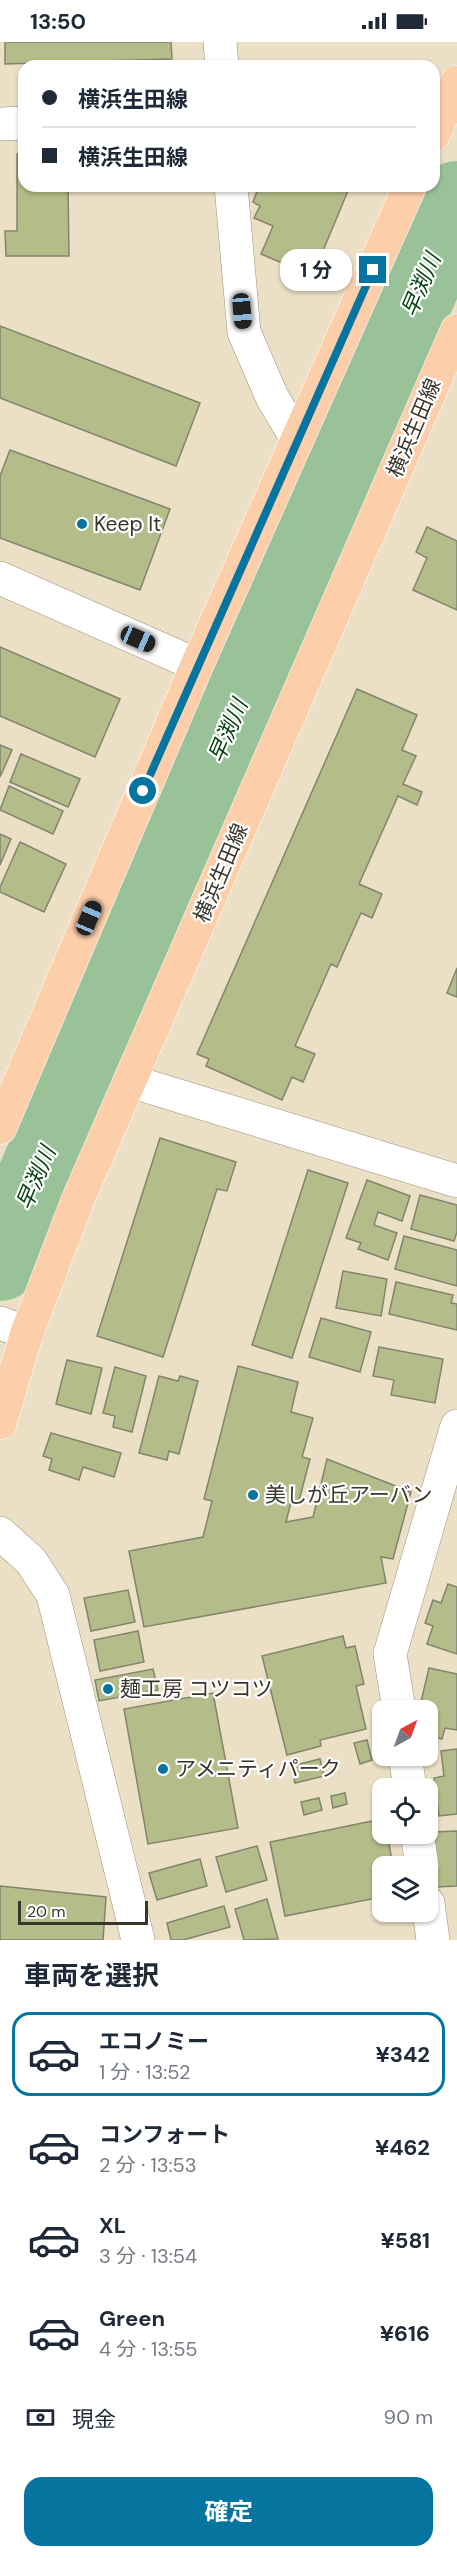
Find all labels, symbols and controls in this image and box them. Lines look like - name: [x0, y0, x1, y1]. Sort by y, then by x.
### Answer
- text: 13:50: [30, 7, 86, 36]
- text: 横浜生田線: [78, 85, 188, 114]
- text: 横浜生田線: [78, 143, 188, 172]
- water label: 早渕川: [395, 247, 448, 321]
- callout: 1 分: [280, 249, 352, 291]
- route end: [359, 256, 386, 283]
- text: 1 分: [300, 257, 332, 283]
- car: [231, 292, 253, 330]
- street label: 横浜生田線: [381, 374, 447, 482]
- place label: Keep It: [94, 510, 161, 538]
- marker: Keep It: [75, 517, 89, 531]
- car: [118, 623, 158, 655]
- water label: 早渕川: [202, 693, 255, 767]
- route start: [129, 777, 156, 804]
- street label: 横浜生田線: [188, 819, 254, 927]
- car: [74, 898, 104, 938]
- water label: 早渕川: [10, 1140, 63, 1214]
- place label: 美しが丘アーバン: [265, 1481, 433, 1509]
- marker: 美しが丘アーバン: [246, 1488, 260, 1502]
- place label: 麺工房 コツコツ: [120, 1675, 273, 1703]
- marker: 麺工房 コツコツ: [101, 1682, 115, 1696]
- north arrow: [372, 1700, 438, 1766]
- map controls: [372, 1700, 438, 1922]
- place label: アメニティパーク: [175, 1755, 341, 1783]
- marker: アメニティパーク: [156, 1762, 170, 1776]
- button: locate: [372, 1778, 438, 1844]
- button: layers: [372, 1856, 438, 1922]
- scale bar: [18, 1898, 148, 1926]
- text: 20 m: [27, 1901, 66, 1922]
- text: 車両を選択: [24, 1958, 159, 1993]
- icon: car: [27, 2027, 81, 2081]
- text: エコノミー: [99, 2027, 209, 2056]
- text: ¥342: [375, 2040, 430, 2069]
- text: 1 分 · 13:52: [99, 2059, 191, 2085]
- icon: car: [27, 2120, 81, 2174]
- text: コンフォート: [99, 2120, 230, 2149]
- text: ¥462: [375, 2133, 430, 2162]
- text: 2 分 · 13:53: [99, 2152, 197, 2178]
- text: XL: [99, 2211, 126, 2240]
- icon: car: [27, 2213, 81, 2267]
- text: ¥581: [381, 2226, 430, 2255]
- text: 3 分 · 13:54: [99, 2243, 197, 2269]
- text: Green: [99, 2304, 165, 2333]
- icon: car: [27, 2306, 81, 2360]
- text: ¥616: [380, 2319, 430, 2348]
- text: 4 分 · 13:55: [99, 2336, 198, 2362]
- icon: cash: [24, 2401, 57, 2434]
- text: 90 m: [384, 2404, 433, 2430]
- text: 現金: [72, 2405, 116, 2434]
- button: 確定: [24, 2477, 433, 2546]

